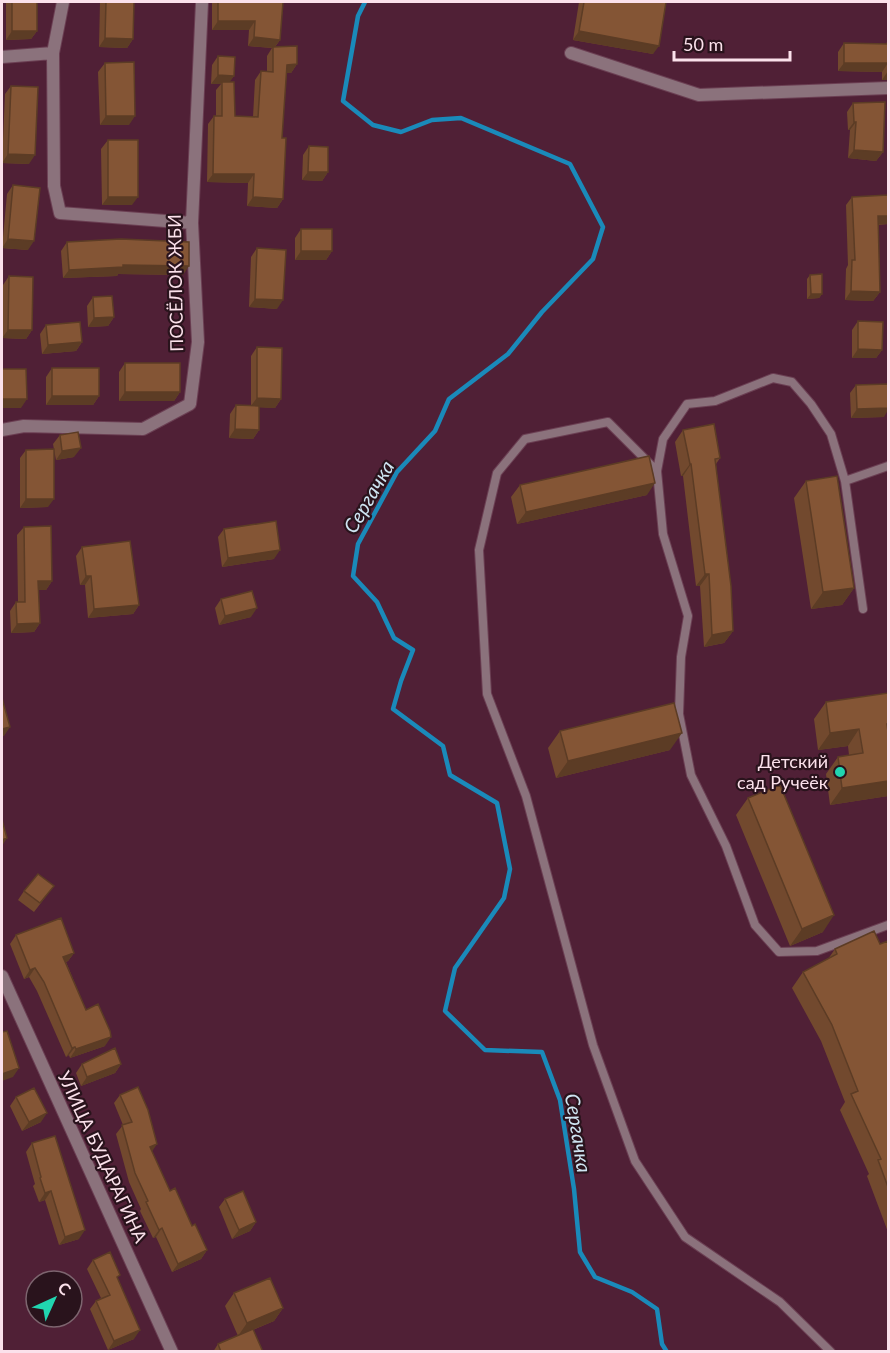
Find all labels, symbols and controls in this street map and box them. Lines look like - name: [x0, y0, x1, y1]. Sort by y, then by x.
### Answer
- scale bar: [674, 24, 790, 62]
- text: 50 m: [683, 33, 723, 55]
- street label: ПОСЁЛОК ЖБИ: [163, 214, 187, 352]
- water label: Сергачка: [338, 456, 398, 537]
- place label: Детский сад Ручеёк: [737, 750, 829, 793]
- marker: Детский сад Ручеёк: [833, 765, 847, 779]
- street label: УЛИЦА БУДАРАГИНА: [53, 1067, 153, 1247]
- water label: Сергачка: [561, 1092, 597, 1174]
- north arrow: [24, 1269, 84, 1329]
- text: С: [54, 1278, 76, 1299]

